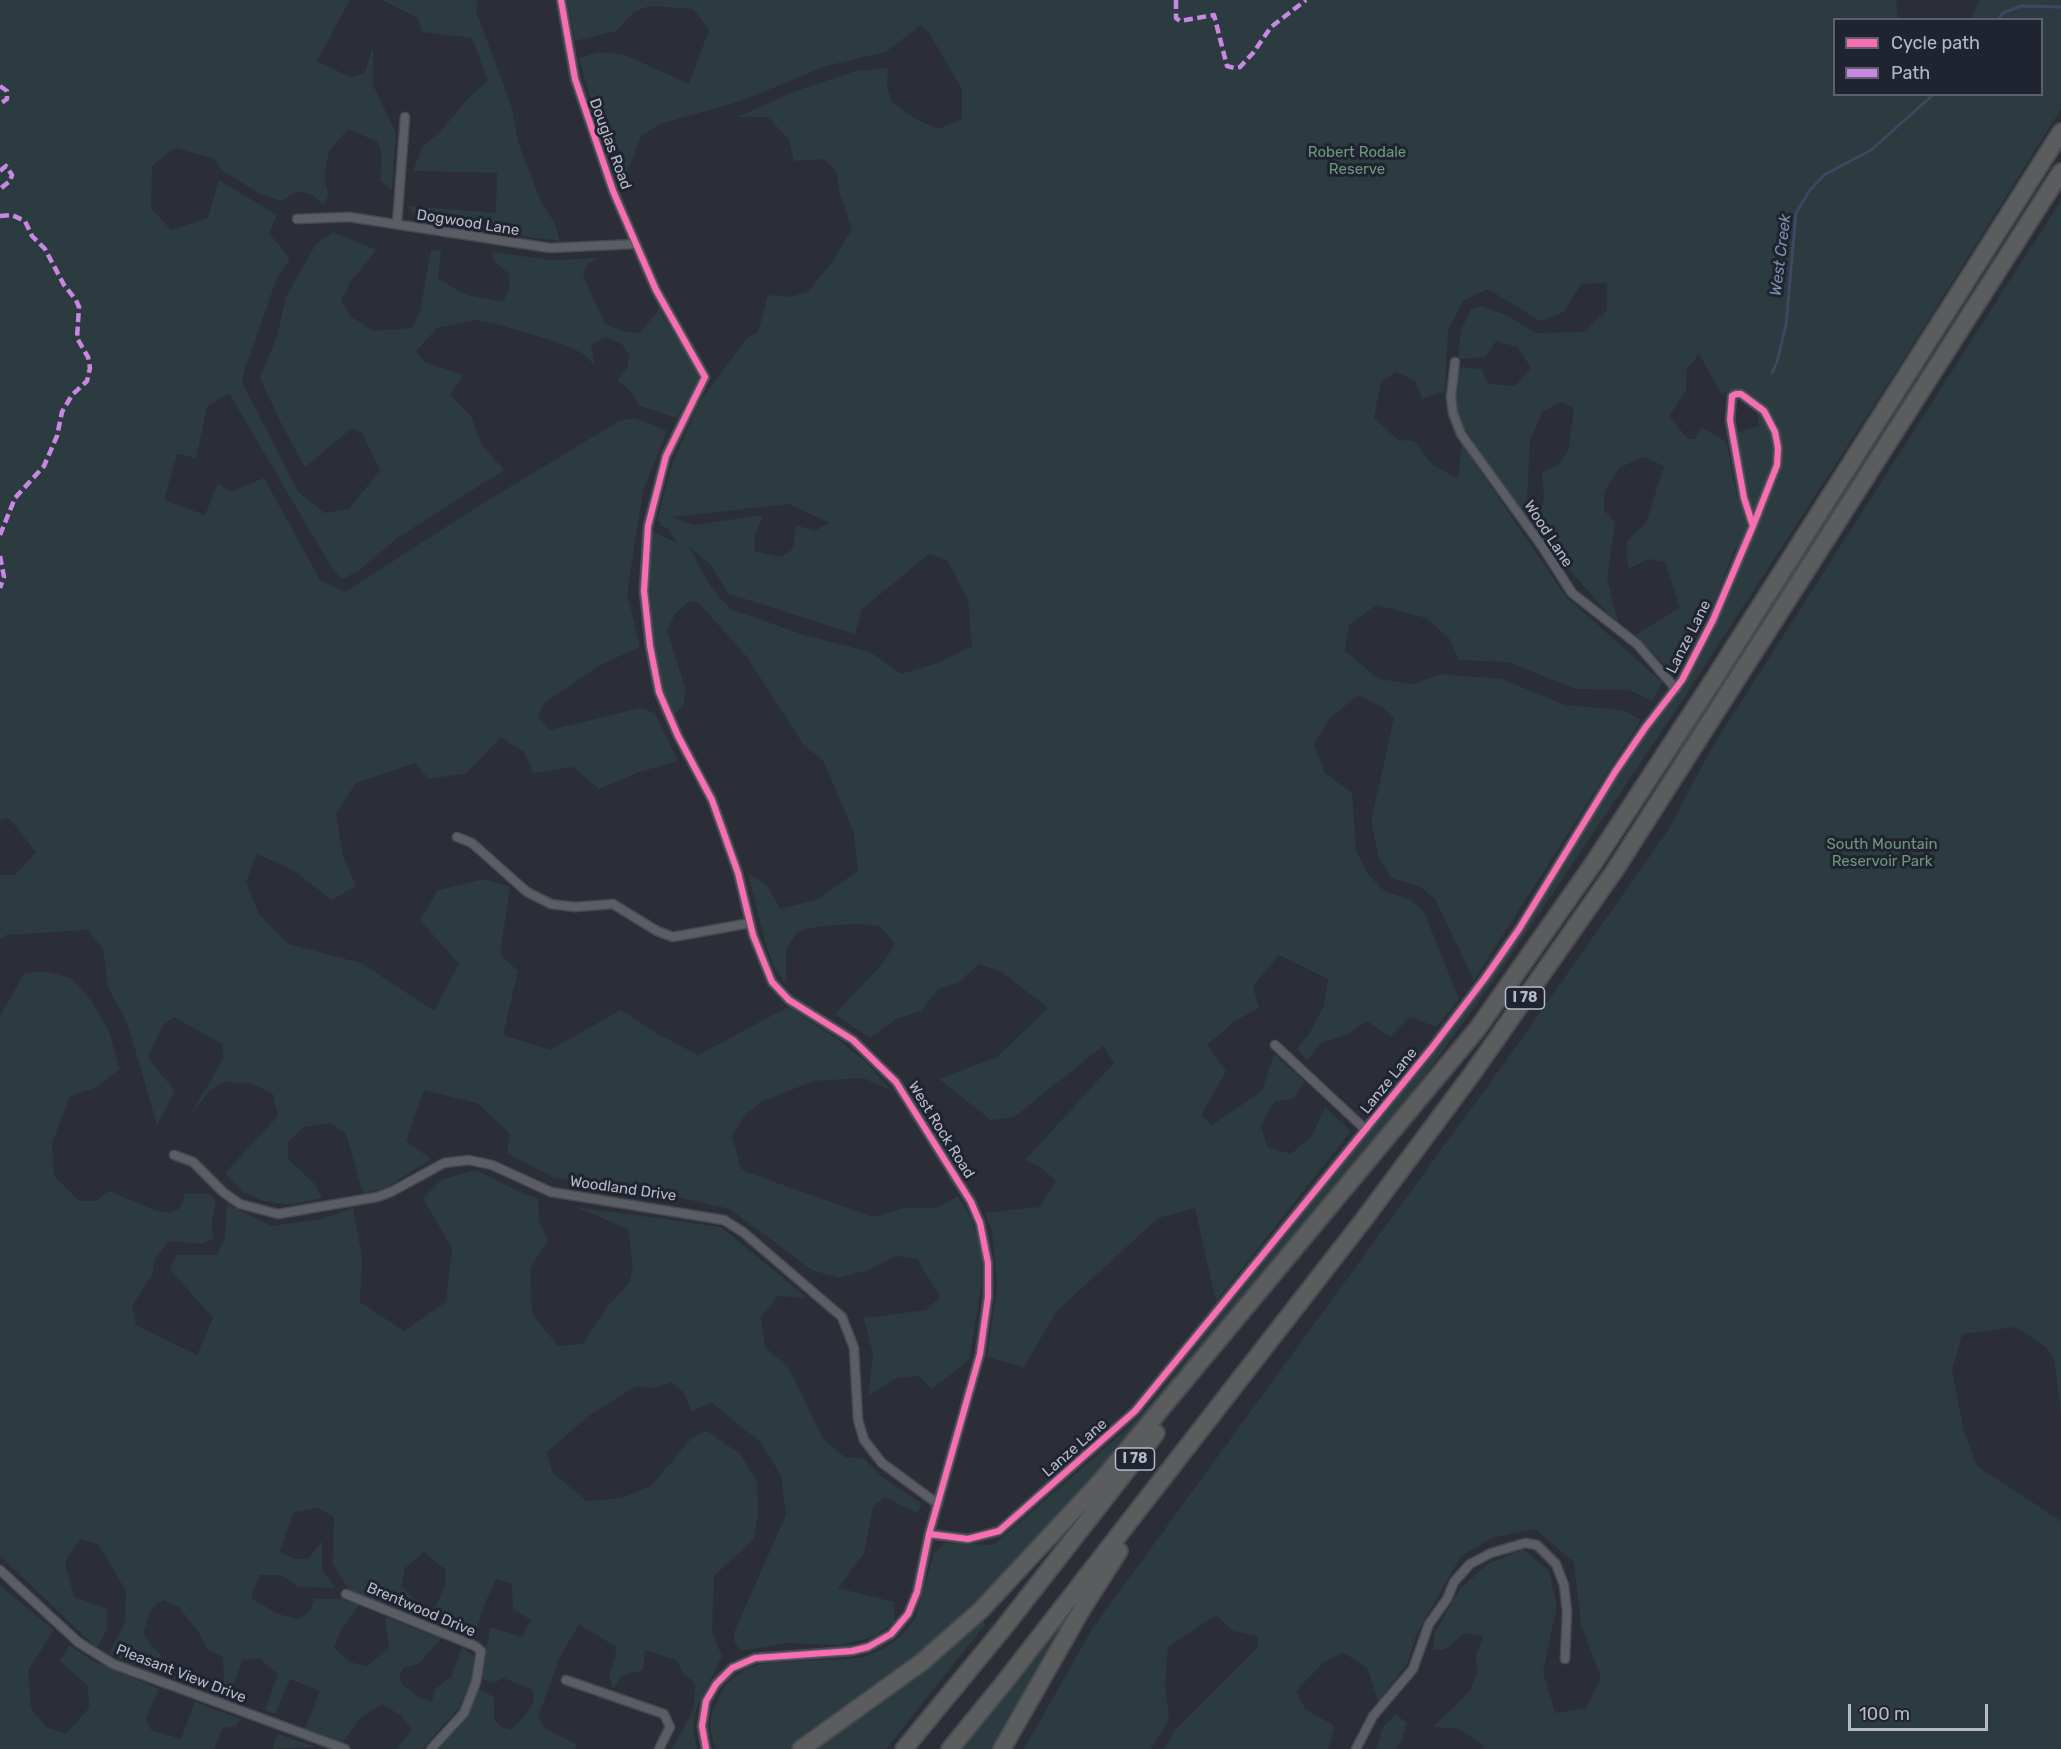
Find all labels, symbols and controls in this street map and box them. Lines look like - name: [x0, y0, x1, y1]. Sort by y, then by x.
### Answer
- legend: [1833, 18, 2043, 96]
- text: Cycle path: [1891, 32, 1980, 54]
- text: Path: [1891, 62, 1930, 84]
- street label: Douglas Road: [585, 96, 635, 192]
- park label: Robert Rodale Reserve: [1308, 144, 1406, 179]
- street label: Dogwood Lane: [415, 206, 521, 240]
- water label: West Creek: [1766, 213, 1796, 297]
- street label: Wood Lane: [1520, 497, 1576, 571]
- street label: Lanze Lane: [1663, 597, 1715, 677]
- park label: South Mountain Reservoir Park: [1826, 836, 1938, 871]
- road number: I 78: [1506, 987, 1544, 1009]
- street label: Lanze Lane: [1357, 1044, 1421, 1118]
- street label: West Rock Road: [904, 1078, 978, 1182]
- street label: Woodland Drive: [568, 1173, 678, 1205]
- street label: Lanze Lane: [1039, 1415, 1111, 1481]
- road number: I 78: [1116, 1448, 1154, 1470]
- street label: Brentwood Drive: [364, 1579, 478, 1641]
- street label: Pleasant View Drive: [113, 1641, 249, 1707]
- scale bar: [1851, 1692, 1990, 1730]
- text: 100 m: [1859, 1703, 1910, 1725]

